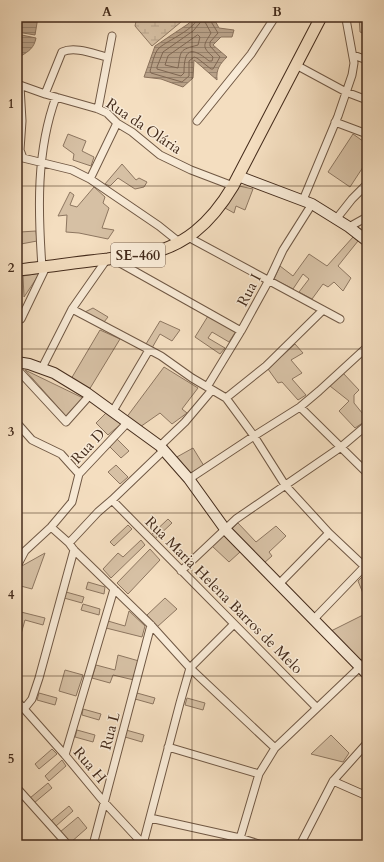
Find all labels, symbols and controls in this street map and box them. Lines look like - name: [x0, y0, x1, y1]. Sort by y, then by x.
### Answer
- text: A: [102, 3, 112, 21]
- text: B: [272, 3, 282, 21]
- street label: Rua da Olária: [102, 93, 186, 159]
- text: 1: [8, 95, 14, 113]
- road number: SE-460: [111, 243, 165, 267]
- text: 2: [8, 259, 15, 277]
- street label: Rua I: [232, 270, 266, 310]
- text: 3: [8, 423, 15, 441]
- street label: Rua D: [67, 424, 109, 468]
- street label: Rua Maria Helena Barros de Melo: [141, 512, 307, 678]
- text: 4: [8, 586, 15, 604]
- street label: Rua L: [95, 709, 125, 752]
- street label: Rua H: [69, 743, 111, 788]
- text: 5: [8, 750, 14, 768]

